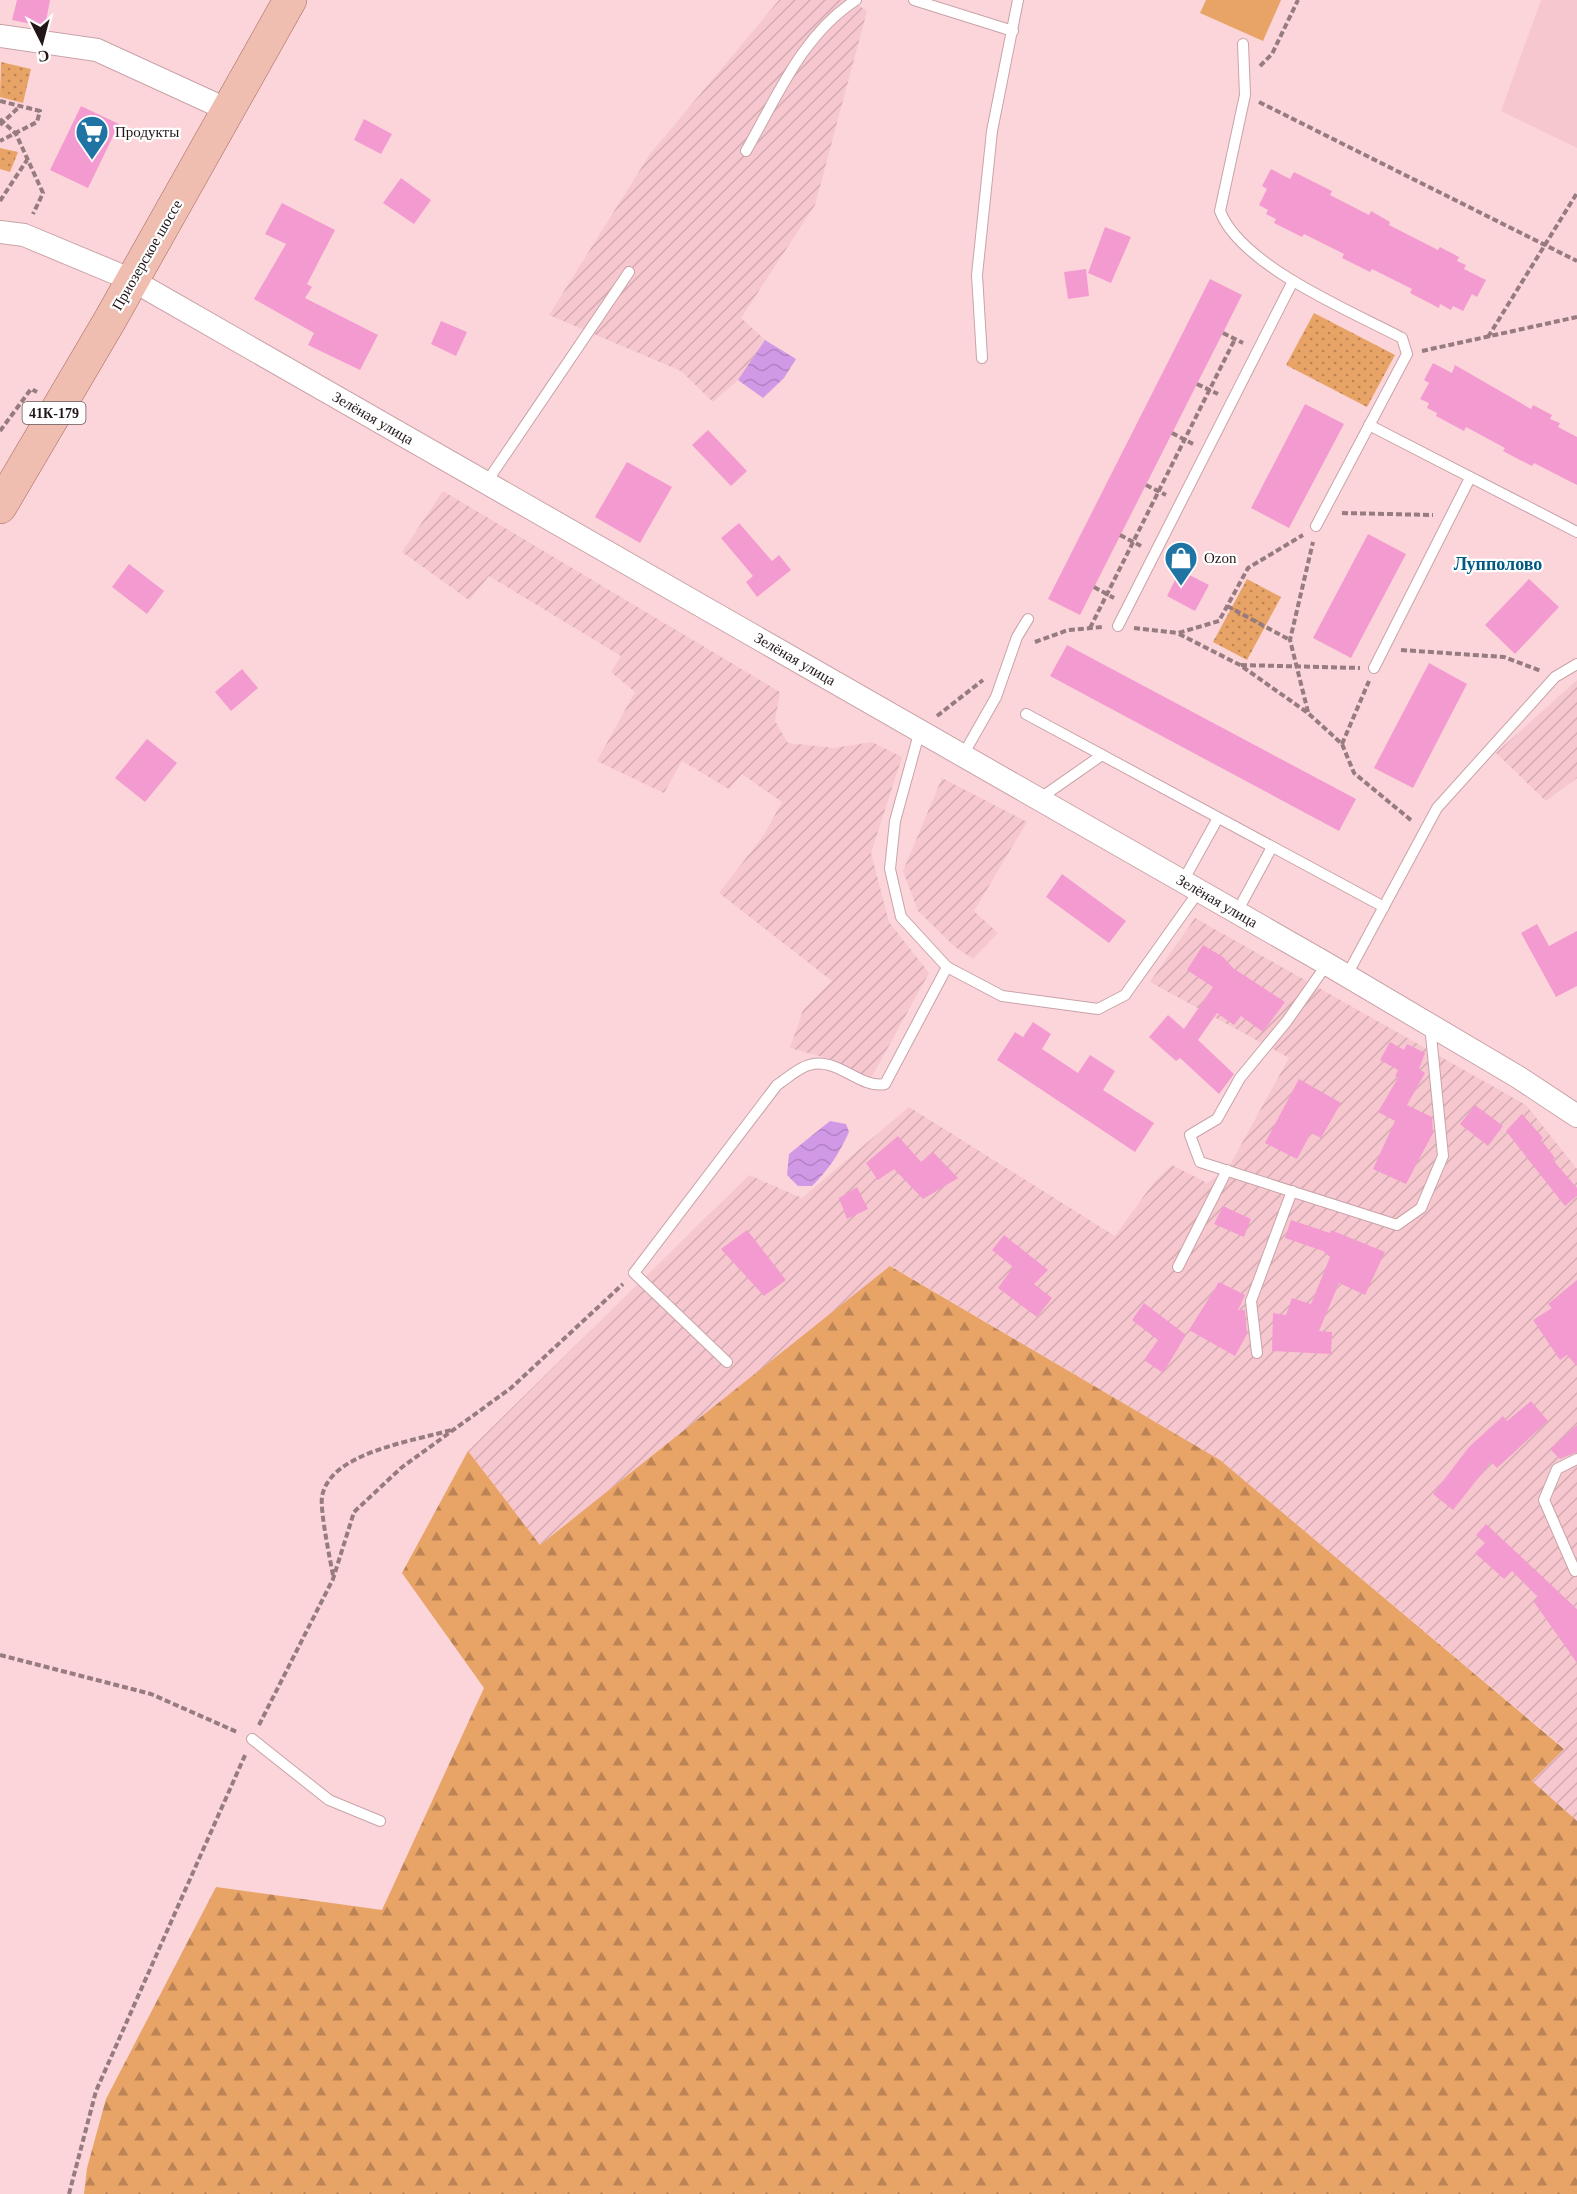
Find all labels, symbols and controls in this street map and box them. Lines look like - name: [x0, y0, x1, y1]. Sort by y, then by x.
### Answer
- north arrow: [12, 12, 72, 72]
- text: С: [37, 47, 50, 65]
- supermarket icon: Продукты: [74, 114, 110, 161]
- place label: Продукты: [115, 124, 179, 140]
- street label: Приозерское шоссе: [109, 197, 185, 313]
- street label: Зелёная улица: [330, 388, 417, 448]
- road number: 41К-179: [22, 402, 86, 424]
- shop icon: Ozon: [1163, 540, 1199, 587]
- place label: Ozon: [1204, 550, 1237, 566]
- district label: Лупполово: [1454, 554, 1542, 574]
- street label: Зелёная улица: [752, 629, 839, 689]
- street label: Зелёная улица: [1174, 871, 1261, 931]

